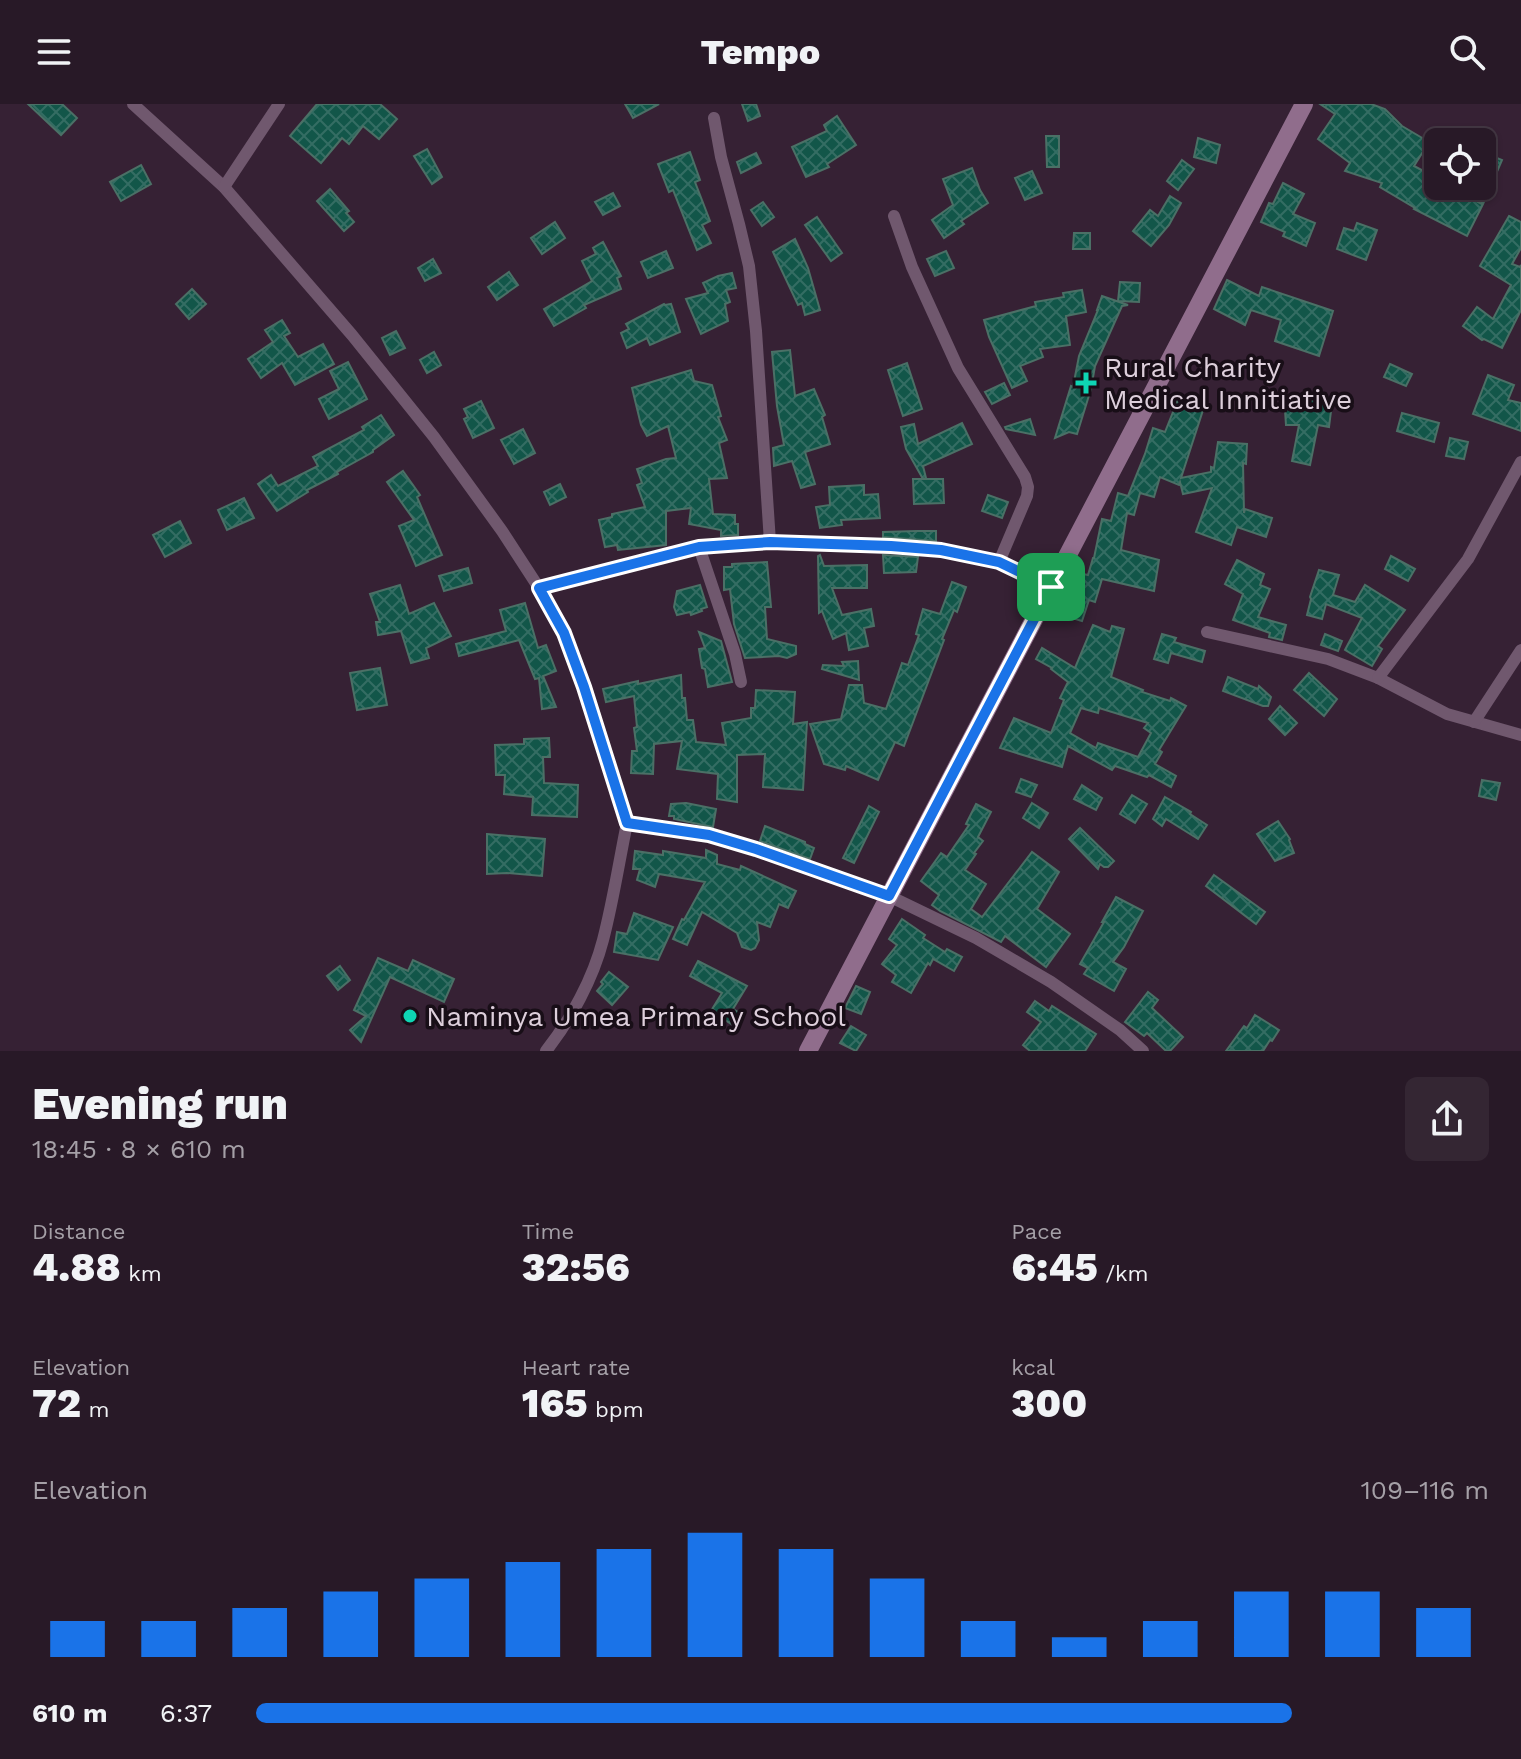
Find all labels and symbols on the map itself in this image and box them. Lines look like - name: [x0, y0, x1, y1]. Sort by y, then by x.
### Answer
- place label: Rural Charity Medical Innitiative: [1104, 351, 1352, 416]
- marker: Rural Charity Medical Innitiative: [1075, 372, 1097, 394]
- pin: [1017, 553, 1085, 621]
- place label: Naminya Umea Primary School: [426, 1000, 846, 1033]
- marker: Naminya Umea Primary School: [401, 1007, 419, 1025]

